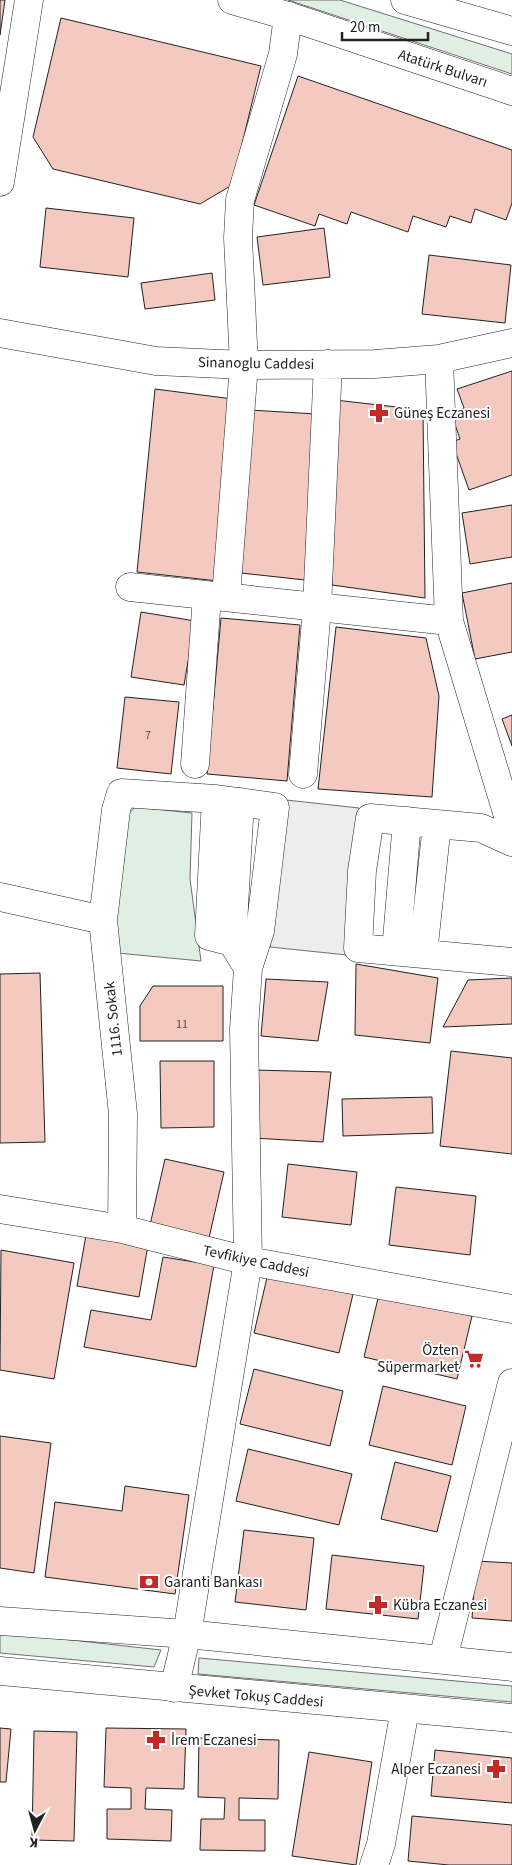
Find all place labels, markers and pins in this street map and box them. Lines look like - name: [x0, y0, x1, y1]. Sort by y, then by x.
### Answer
- pharmacy icon: Güneş Eczanesi: [368, 402, 390, 424]
- place label: Güneş Eczanesi: [394, 403, 490, 424]
- place label: Özten Süpermarket: [377, 1340, 459, 1378]
- supermarket icon: Özten Süpermarket: [463, 1348, 485, 1370]
- bank icon: Garanti Bankası: [138, 1571, 160, 1593]
- place label: Garanti Bankası: [164, 1572, 263, 1593]
- pharmacy icon: Kübra Eczanesi: [367, 1594, 389, 1616]
- place label: Kübra Eczanesi: [393, 1595, 487, 1616]
- pharmacy icon: İrem Eczanesi: [145, 1729, 167, 1751]
- place label: İrem Eczanesi: [171, 1730, 257, 1751]
- pharmacy icon: Alper Eczanesi: [485, 1758, 507, 1780]
- place label: Alper Eczanesi: [391, 1759, 481, 1780]

